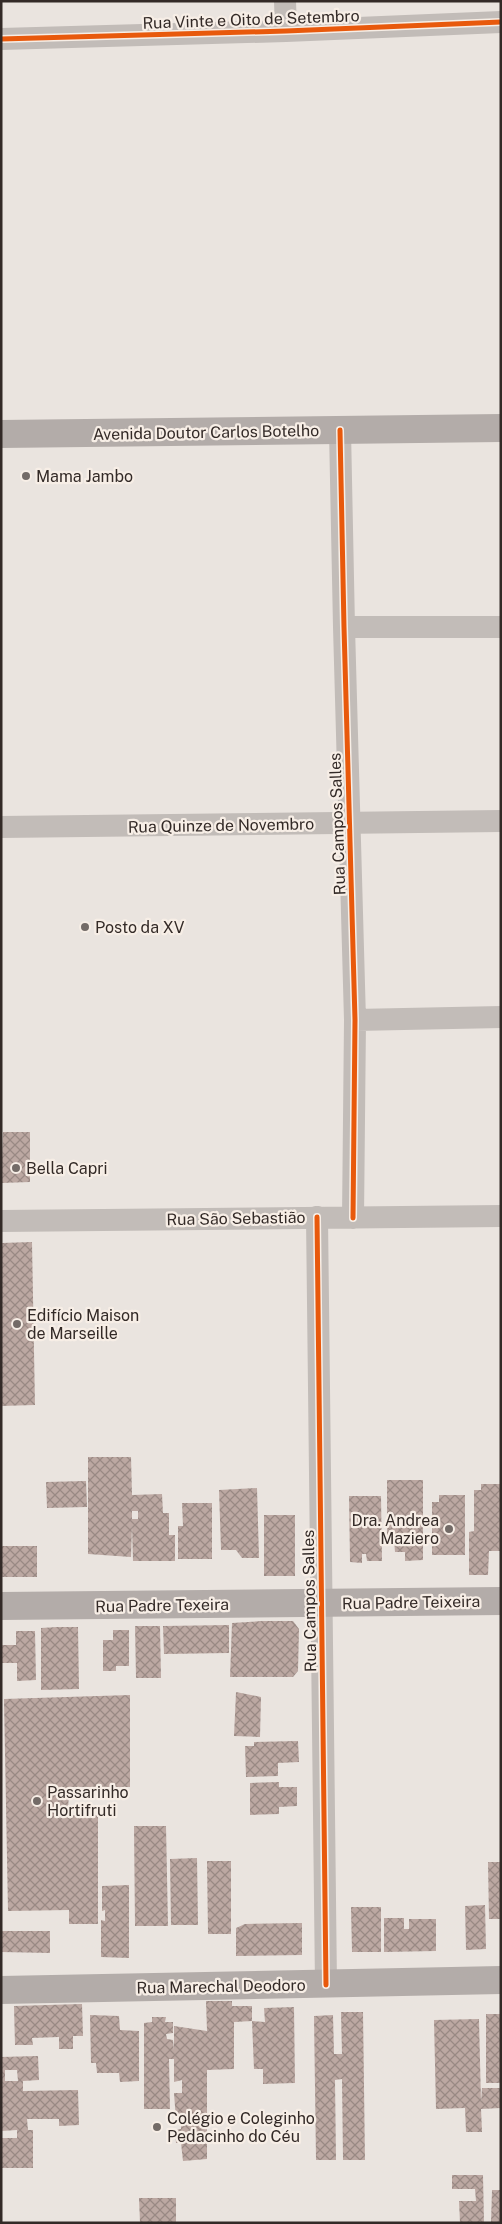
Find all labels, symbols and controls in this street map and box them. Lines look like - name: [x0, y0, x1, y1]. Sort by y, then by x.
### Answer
- street label: Rua Vinte e Oito de Setembro: [142, 6, 360, 33]
- street label: Avenida Doutor Carlos Botelho: [93, 421, 319, 444]
- place label: Mama Jambo: [36, 467, 133, 486]
- marker: Mama Jambo: [20, 470, 32, 482]
- street label: Rua Campos Salles: [326, 752, 349, 895]
- street label: Rua Quinze de Novembro: [128, 814, 314, 837]
- place label: Posto da XV: [95, 918, 185, 937]
- marker: Posto da XV: [79, 921, 91, 933]
- place label: Bella Capri: [26, 1159, 107, 1178]
- marker: Bella Capri: [10, 1162, 22, 1174]
- street label: Rua São Sebastião: [166, 1208, 306, 1229]
- place label: Edifício Maison de Marseille: [27, 1306, 139, 1343]
- marker: Edifício Maison de Marseille: [11, 1318, 23, 1330]
- place label: Dra. Andrea Maziero: [352, 1511, 439, 1548]
- marker: Dra. Andrea Maziero: [443, 1523, 455, 1535]
- street label: Rua Campos Salles: [299, 1530, 320, 1672]
- street label: Rua Padre Teixeira: [342, 1592, 480, 1613]
- street label: Rua Padre Texeira: [95, 1595, 229, 1616]
- place label: Passarinho Hortifruti: [47, 1783, 129, 1820]
- marker: Passarinho Hortifruti: [31, 1795, 43, 1807]
- street label: Rua Marechal Deodoro: [136, 1976, 306, 1997]
- place label: Colégio e Coleginho Pedacinho do Céu: [167, 2109, 315, 2146]
- marker: Colégio e Coleginho Pedacinho do Céu: [151, 2121, 163, 2133]

